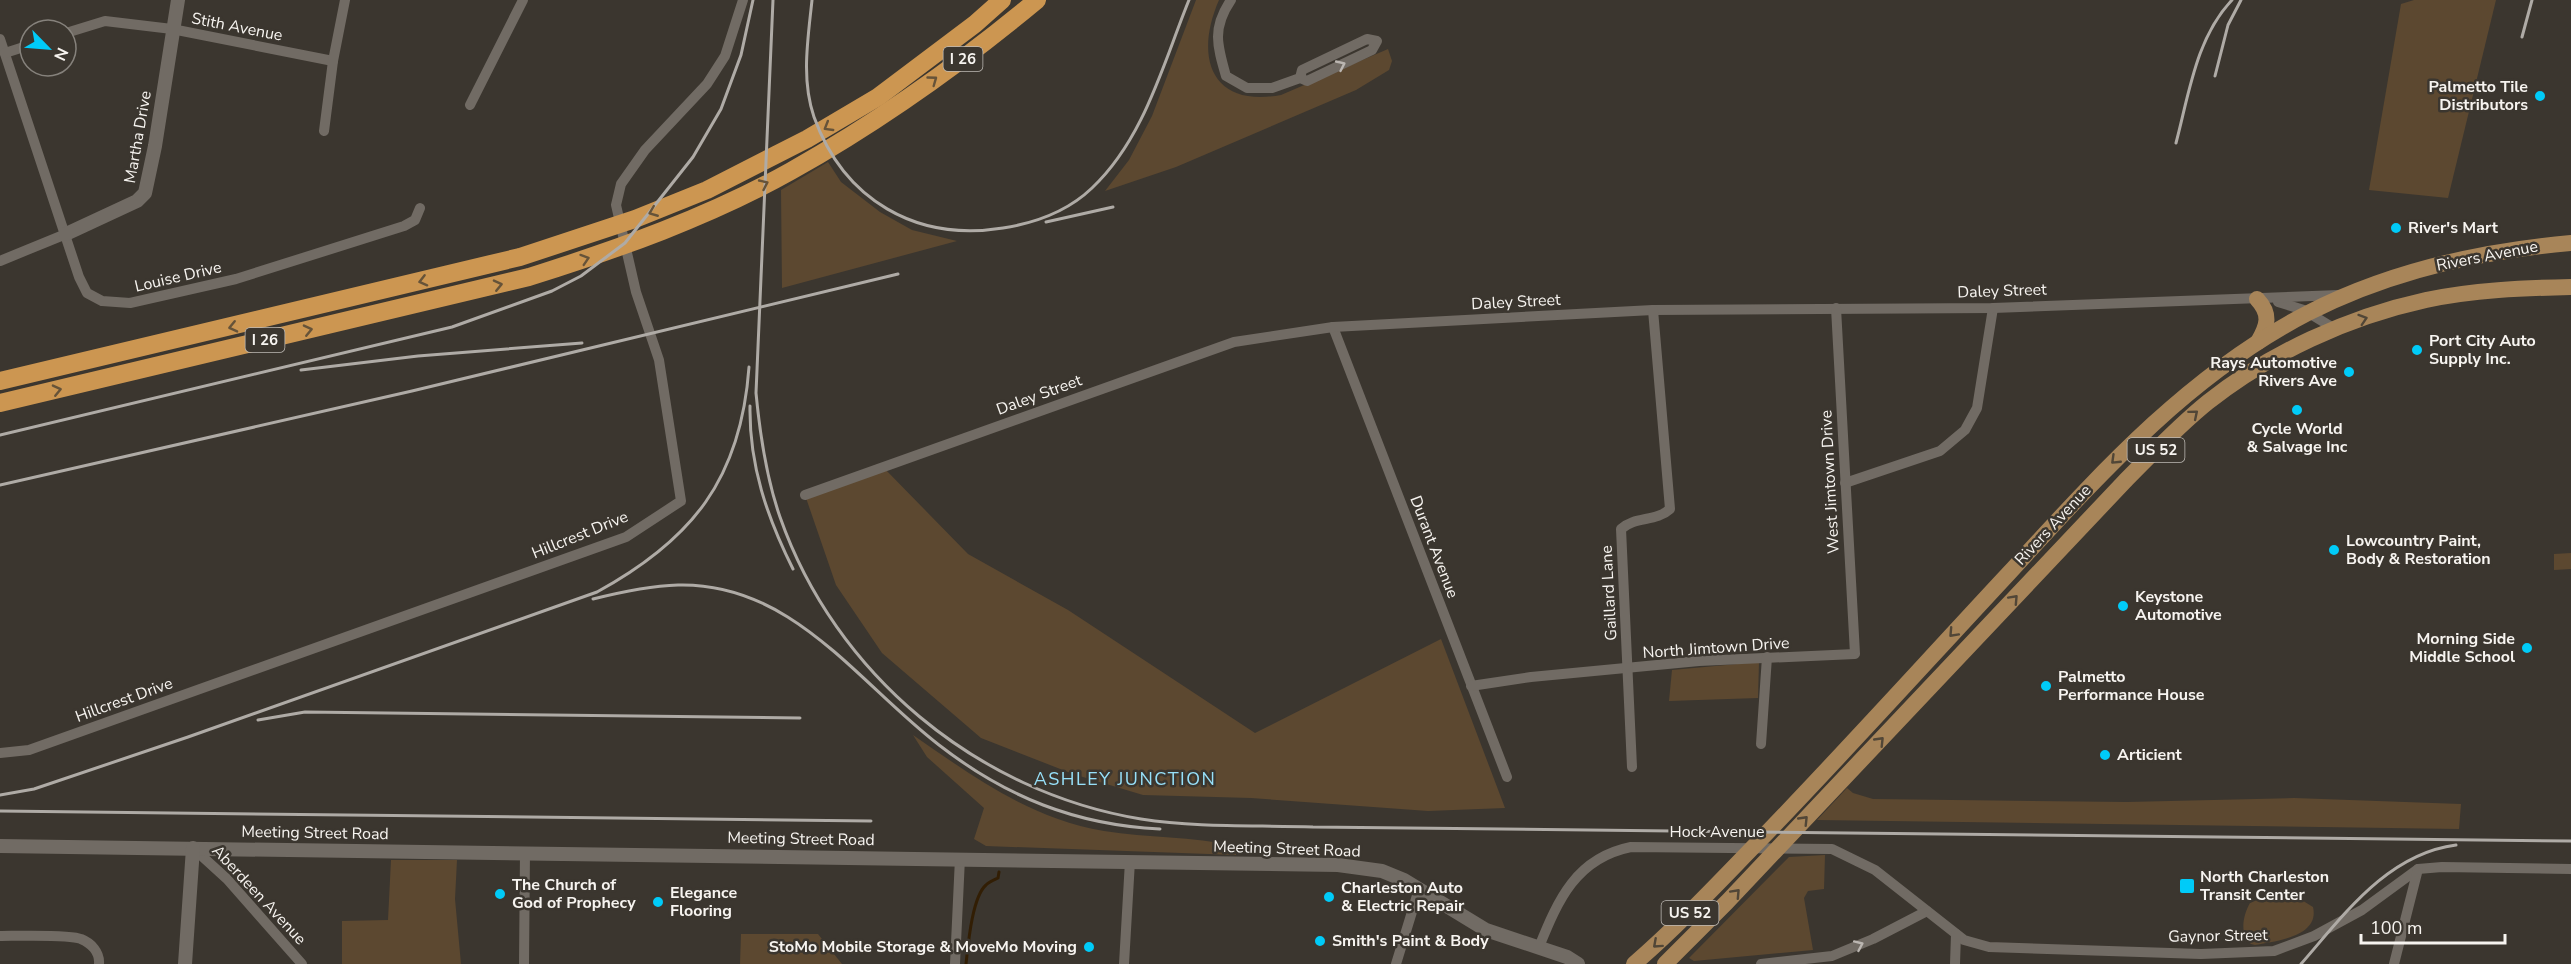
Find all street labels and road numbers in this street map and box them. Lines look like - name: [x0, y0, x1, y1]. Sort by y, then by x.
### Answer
- street label: Stith Avenue: [190, 7, 284, 47]
- road number: I 26: [944, 47, 982, 71]
- street label: Martha Drive: [119, 89, 157, 185]
- street label: Rivers Avenue: [2434, 235, 2540, 277]
- street label: Louise Drive: [132, 256, 224, 298]
- street label: Daley Street: [1957, 278, 2047, 304]
- street label: Daley Street: [1471, 289, 1562, 315]
- road number: I 26: [246, 328, 284, 352]
- street label: Daley Street: [993, 369, 1085, 421]
- street label: West Jimtown Drive: [1815, 410, 1845, 554]
- road number: US 52: [2128, 438, 2184, 462]
- street label: Rivers Avenue: [2010, 480, 2096, 570]
- street label: Durant Avenue: [1404, 493, 1464, 601]
- street label: Hillcrest Drive: [529, 506, 631, 564]
- street label: Gaillard Lane: [1596, 545, 1622, 641]
- street label: North Jimtown Drive: [1642, 632, 1790, 664]
- street label: Hillcrest Drive: [72, 672, 176, 728]
- street label: Meeting Street Road: [241, 821, 389, 845]
- street label: Hock Avenue: [1669, 821, 1765, 843]
- street label: Meeting Street Road: [727, 827, 875, 851]
- street label: Meeting Street Road: [1213, 835, 1361, 863]
- street label: Aberdeen Avenue: [207, 840, 311, 950]
- road number: US 52: [1662, 901, 1718, 925]
- street label: Gaynor Street: [2168, 924, 2268, 948]

